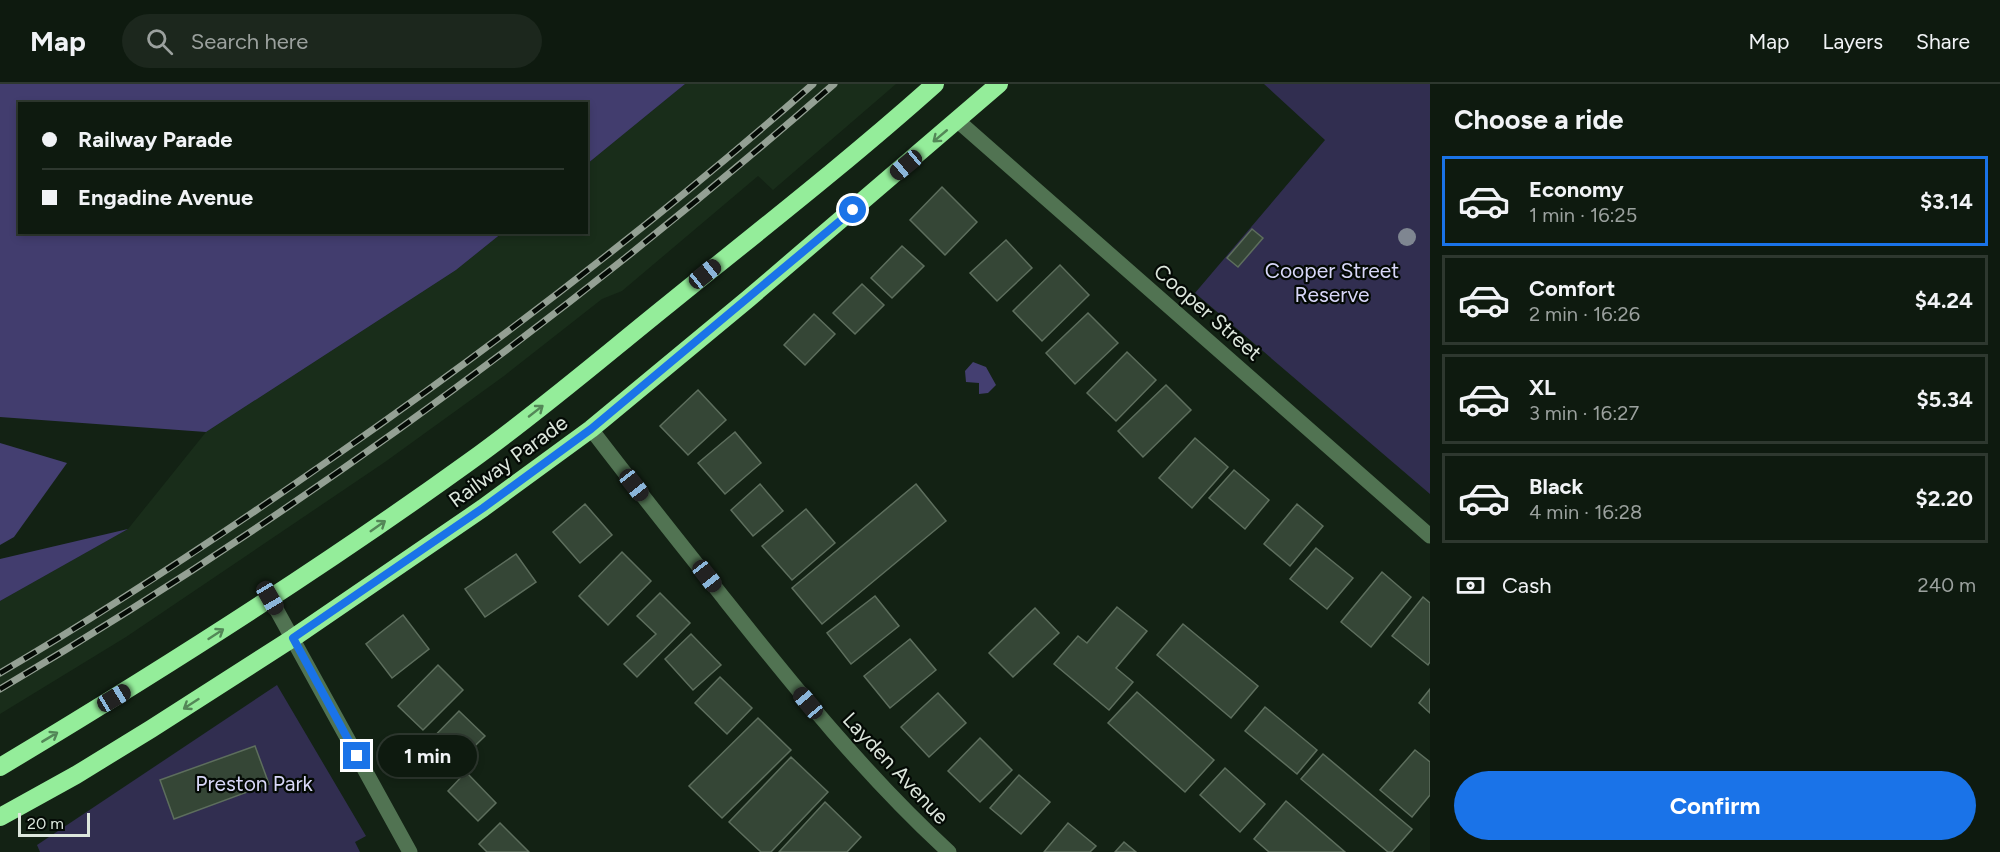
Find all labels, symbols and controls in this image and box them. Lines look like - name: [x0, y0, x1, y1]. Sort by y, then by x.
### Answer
- search box: [122, 14, 542, 68]
- text: Map: [30, 24, 86, 58]
- icon: search: [143, 25, 176, 58]
- text: Search here: [191, 28, 308, 55]
- text: Map: [1749, 29, 1789, 54]
- text: Layers: [1822, 29, 1883, 54]
- text: Share: [1916, 29, 1970, 54]
- text: Choose a ride: [1454, 103, 1623, 136]
- text: Railway Parade: [78, 126, 233, 153]
- one-way arrow: [932, 130, 948, 143]
- car: [886, 147, 926, 183]
- icon: car: [1457, 174, 1511, 228]
- text: Economy: [1529, 176, 1624, 203]
- text: Engadine Avenue: [78, 184, 253, 211]
- text: $3.14: [1920, 188, 1973, 215]
- route start: [839, 196, 866, 223]
- text: 1 min · 16:25: [1529, 203, 1637, 227]
- car: [685, 256, 725, 292]
- street label: Cooper Street: [1149, 258, 1267, 366]
- park label: Cooper Street Reserve: [1265, 258, 1399, 307]
- icon: car: [1457, 273, 1511, 327]
- text: Comfort: [1529, 275, 1615, 302]
- text: $4.24: [1915, 287, 1973, 314]
- text: 2 min · 16:26: [1529, 302, 1640, 326]
- icon: car: [1457, 372, 1511, 426]
- text: XL: [1529, 374, 1556, 401]
- text: $5.34: [1916, 386, 1973, 413]
- text: 3 min · 16:27: [1529, 401, 1639, 425]
- one-way arrow: [528, 405, 544, 418]
- street label: Railway Parade: [444, 410, 572, 512]
- car: [616, 465, 652, 505]
- icon: car: [1457, 471, 1511, 525]
- text: Black: [1529, 473, 1583, 500]
- text: $2.20: [1916, 485, 1973, 512]
- text: 4 min · 16:28: [1529, 500, 1642, 524]
- one-way arrow: [369, 520, 386, 532]
- car: [689, 556, 725, 596]
- icon: cash: [1454, 569, 1487, 602]
- text: Cash: [1502, 572, 1552, 599]
- text: 240 m: [1918, 573, 1976, 597]
- car: [253, 578, 287, 618]
- one-way arrow: [207, 627, 224, 640]
- car: [94, 681, 134, 715]
- car: [790, 683, 826, 723]
- one-way arrow: [183, 698, 200, 710]
- street label: Layden Avenue: [838, 707, 954, 829]
- one-way arrow: [41, 730, 58, 742]
- callout: 1 min: [378, 735, 477, 777]
- route end: [343, 742, 370, 769]
- text: 1 min: [404, 744, 451, 768]
- park label: Preston Park: [195, 771, 313, 796]
- button: Confirm: [1454, 771, 1976, 840]
- scale bar: [18, 810, 90, 838]
- text: 20 m: [27, 814, 64, 833]

